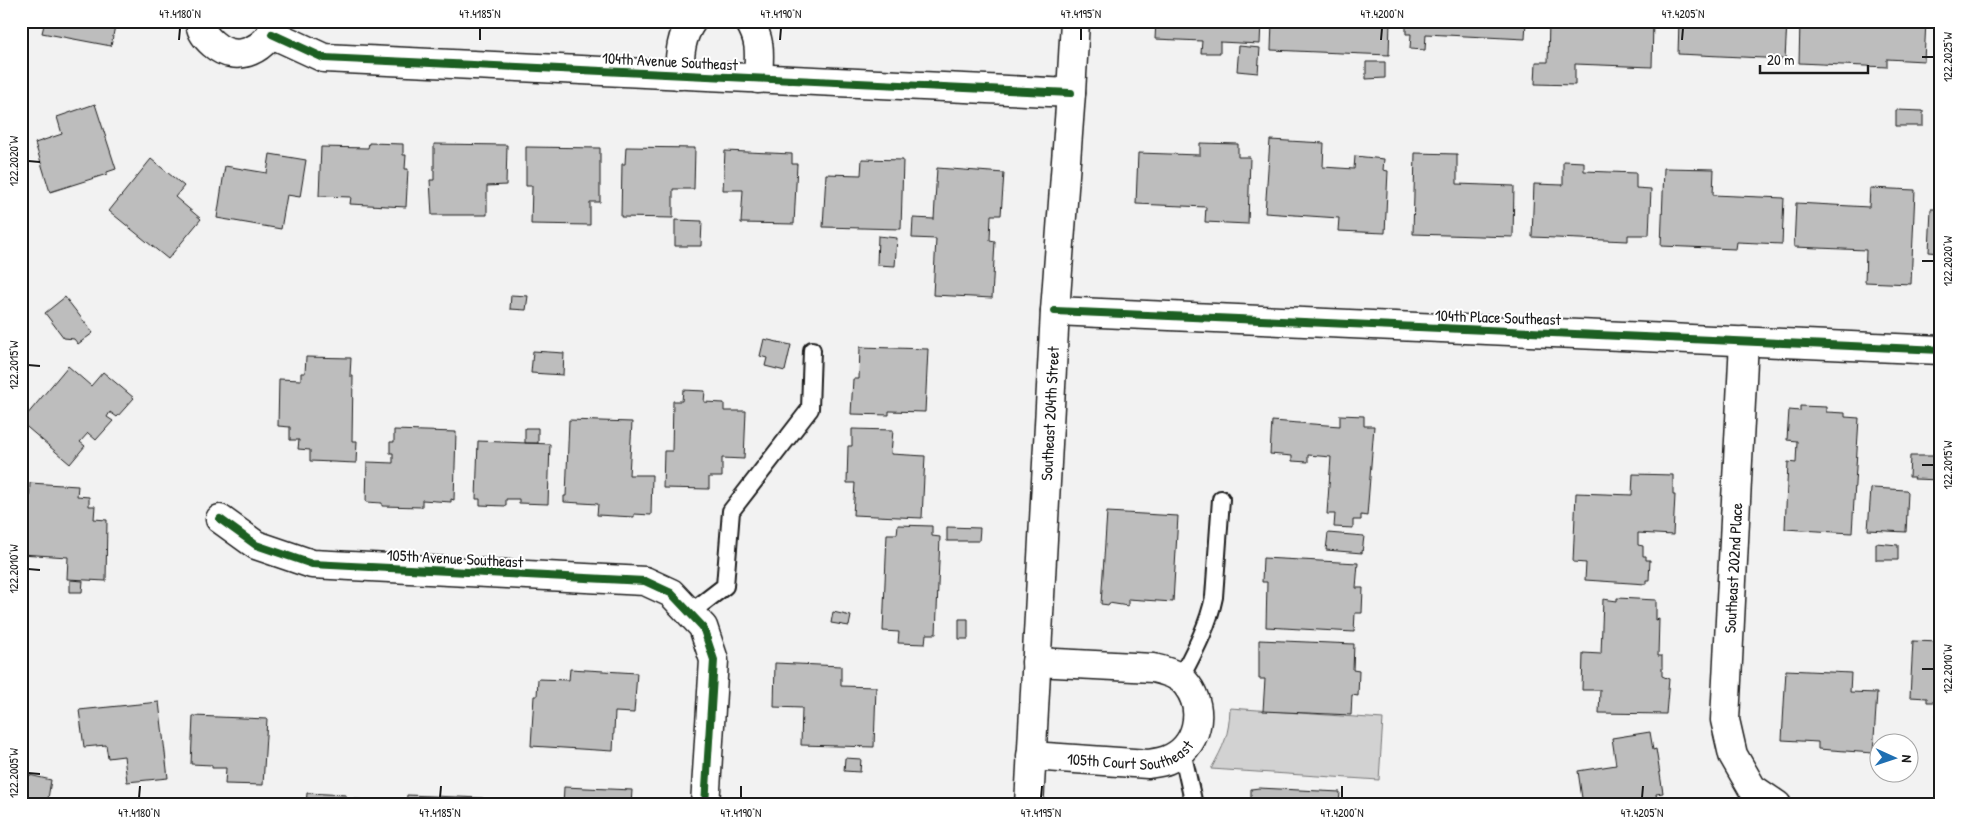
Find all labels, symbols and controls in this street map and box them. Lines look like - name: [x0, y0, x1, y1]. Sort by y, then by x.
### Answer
- text: 47.4180°N: [159, 5, 201, 22]
- text: 47.4185°N: [459, 5, 501, 22]
- text: 47.4190°N: [761, 5, 801, 22]
- text: 47.4195°N: [1061, 5, 1101, 22]
- text: 47.4200°N: [1360, 5, 1404, 22]
- text: 47.4205°N: [1662, 5, 1704, 22]
- text: 122.2025°W: [1939, 31, 1956, 82]
- scale bar: [1760, 42, 1867, 74]
- street label: 104th Avenue Southeast: [602, 46, 739, 76]
- text: 20 m: [1767, 49, 1794, 70]
- text: 122.2020°W: [5, 135, 22, 186]
- text: 122.2020°W: [1939, 235, 1956, 286]
- street label: 104th Place Southeast: [1435, 304, 1562, 330]
- text: 122.2015°W: [5, 340, 22, 389]
- street label: Southeast 204th Street: [1035, 345, 1064, 481]
- text: 122.2015°W: [1939, 440, 1956, 489]
- street label: Southeast 202nd Place: [1719, 502, 1747, 634]
- street label: 105th Avenue Southeast: [386, 543, 524, 573]
- text: 122.2010°W: [5, 544, 22, 594]
- text: 122.2010°W: [1939, 644, 1956, 694]
- north arrow: [1870, 734, 1920, 784]
- street label: 105th Court Southeast: [1066, 735, 1199, 775]
- text: 122.2005°W: [5, 748, 22, 798]
- text: N: [1898, 754, 1917, 763]
- text: 47.4180°N: [118, 804, 160, 821]
- text: 47.4185°N: [419, 804, 461, 821]
- text: 47.4190°N: [721, 804, 761, 821]
- text: 47.4195°N: [1021, 804, 1061, 821]
- text: 47.4200°N: [1320, 804, 1364, 821]
- text: 47.4205°N: [1621, 804, 1663, 821]

